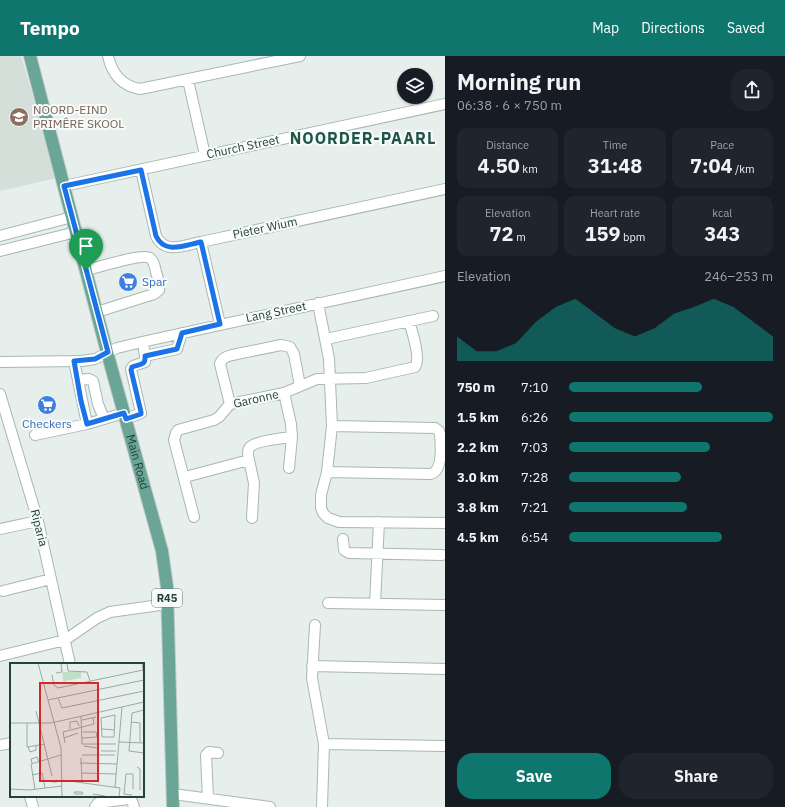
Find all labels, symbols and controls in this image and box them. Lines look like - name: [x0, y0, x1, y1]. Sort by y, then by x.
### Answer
- text: Tempo: [20, 16, 80, 40]
- text: Map: [592, 19, 619, 37]
- text: Directions: [641, 19, 705, 37]
- text: Saved: [727, 19, 765, 37]
- text: Morning run: [457, 67, 581, 96]
- map controls: [397, 68, 433, 104]
- button: layers: [397, 68, 433, 104]
- button: share: [731, 69, 773, 111]
- text: 06:38 · 6 × 750 m: [457, 97, 562, 114]
- place label: NOORD-EIND PRIMÊRE SKOOL: [33, 102, 124, 131]
- school or university icon: NOORD-EIND PRIMÊRE SKOOL: [8, 106, 30, 128]
- district label: NOORDER-PAARL: [290, 128, 436, 148]
- street label: Church Street: [205, 131, 281, 162]
- text: Distance: [486, 138, 529, 152]
- text: Time: [603, 138, 627, 152]
- text: Pace: [710, 138, 734, 152]
- text: 4.50: [478, 152, 520, 179]
- text: 31:48: [588, 152, 642, 179]
- text: 7:04: [690, 152, 733, 179]
- text: km: [520, 162, 538, 176]
- text: /km: [733, 162, 755, 176]
- text: Elevation: [485, 206, 530, 220]
- text: Heart rate: [590, 206, 640, 220]
- text: kcal: [712, 206, 732, 220]
- street label: Pieter Wium: [231, 213, 299, 242]
- text: 72: [490, 220, 514, 247]
- text: 159: [585, 220, 621, 247]
- text: 343: [704, 220, 740, 247]
- pin: [69, 229, 103, 270]
- text: m: [514, 230, 526, 244]
- text: bpm: [621, 230, 645, 244]
- icon: arrive: [75, 235, 97, 257]
- text: Elevation: [457, 268, 511, 285]
- text: 246–253 m: [704, 268, 773, 285]
- supermarket icon: Spar: [117, 271, 139, 293]
- place label: Spar: [142, 274, 167, 289]
- street label: Lang Street: [244, 298, 307, 325]
- text: 750 m: [457, 379, 495, 396]
- text: 7:10: [521, 379, 548, 396]
- street label: Garonne: [232, 386, 280, 411]
- supermarket icon: Checkers: [36, 394, 58, 416]
- text: 1.5 km: [457, 409, 499, 426]
- text: 6:26: [521, 409, 548, 426]
- place label: Checkers: [22, 416, 72, 431]
- street label: Main Road: [123, 433, 153, 491]
- text: 2.2 km: [457, 439, 499, 456]
- text: 7:03: [521, 439, 548, 456]
- text: 3.0 km: [457, 469, 499, 486]
- text: 7:28: [521, 469, 548, 486]
- text: 3.8 km: [457, 499, 499, 516]
- text: 7:21: [521, 499, 548, 516]
- street label: Riparia: [28, 508, 51, 549]
- text: 4.5 km: [457, 529, 499, 546]
- text: 6:54: [521, 529, 548, 546]
- road number: R45: [152, 589, 182, 607]
- inset map: [10, 663, 144, 797]
- button: Save: [457, 753, 611, 799]
- button: Share: [619, 753, 773, 799]

